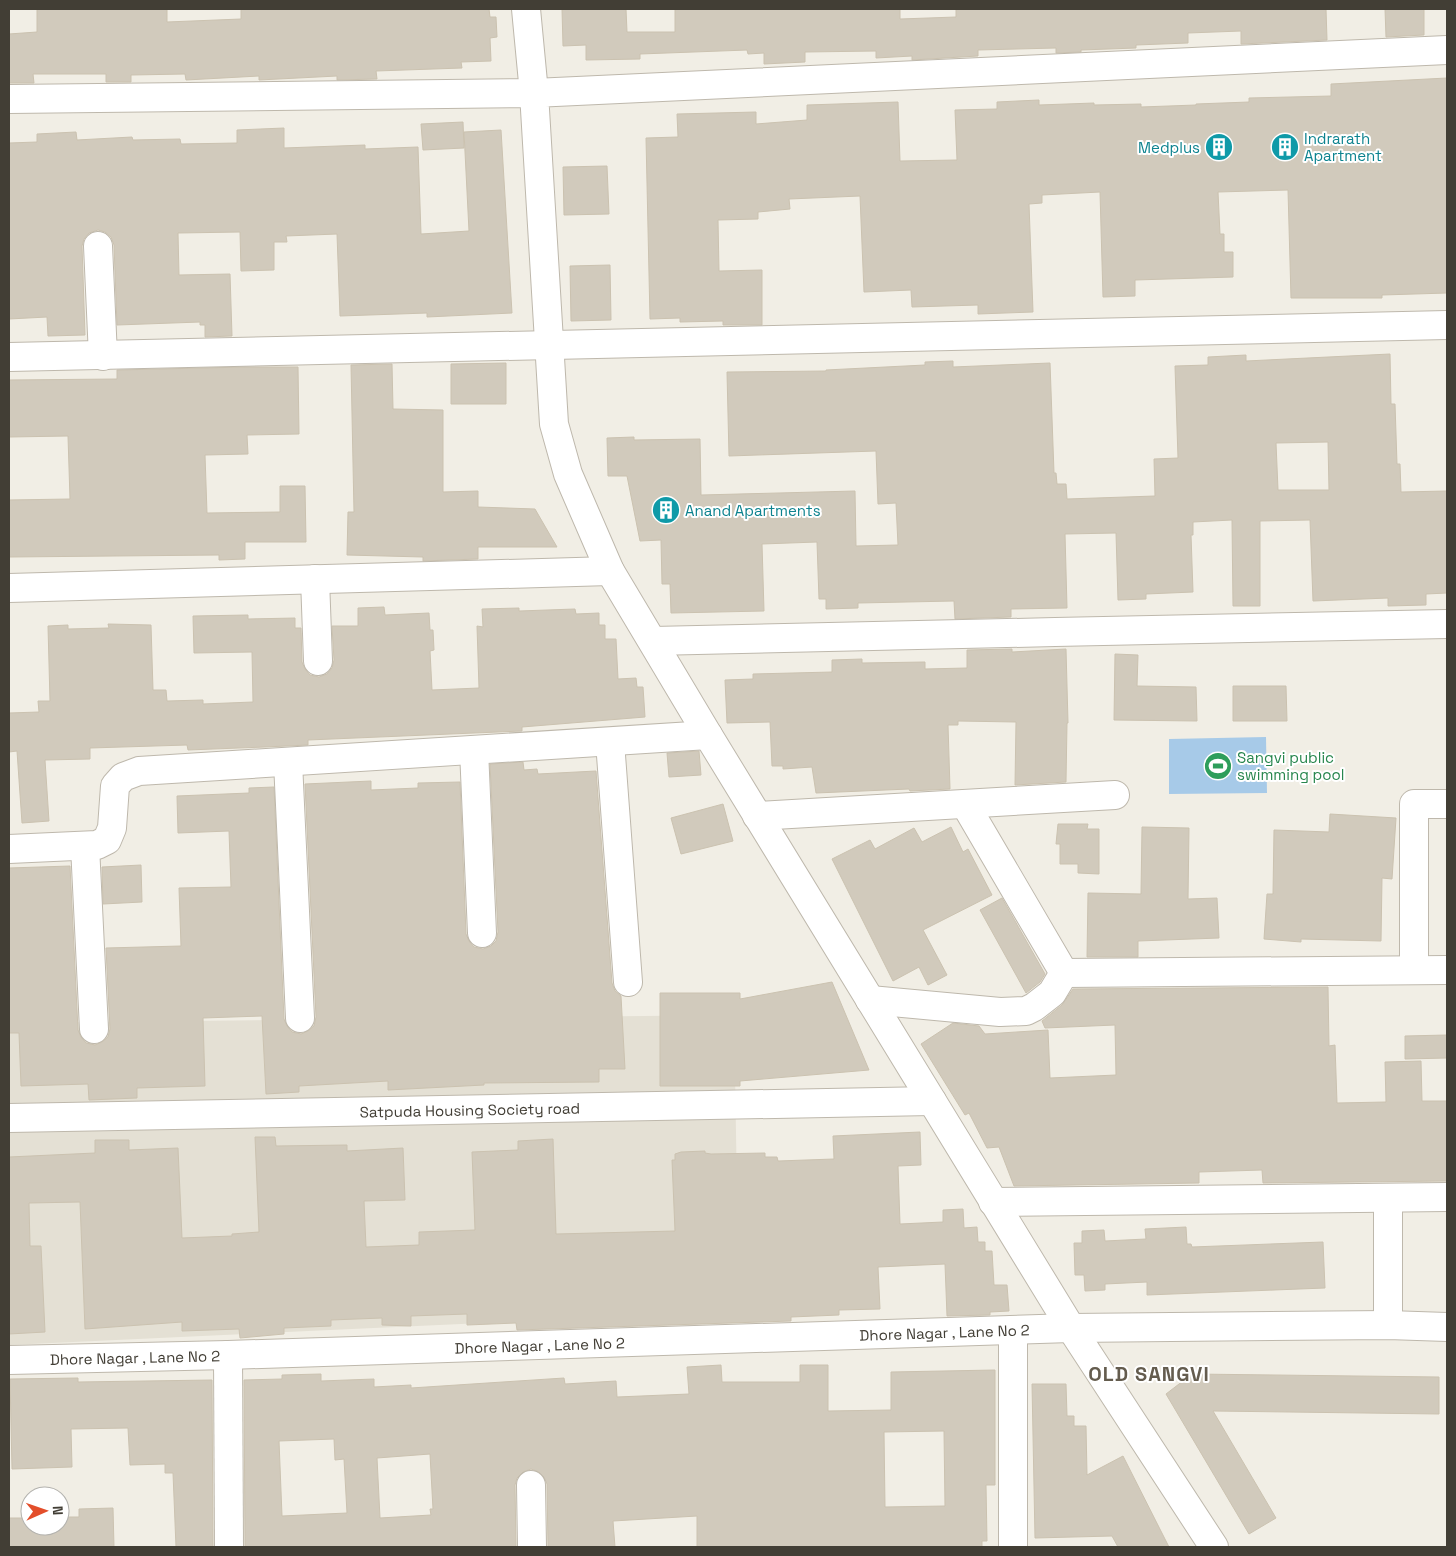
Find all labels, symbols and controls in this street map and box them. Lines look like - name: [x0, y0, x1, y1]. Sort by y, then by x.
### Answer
- place label: Indrarath Apartment: [1304, 129, 1382, 165]
- building icon: Medplus: [1204, 132, 1234, 162]
- building icon: Indrarath Apartment: [1270, 132, 1300, 162]
- place label: Medplus: [1138, 138, 1200, 157]
- building icon: Anand Apartments: [651, 495, 681, 525]
- place label: Anand Apartments: [685, 501, 821, 520]
- place label: Sangvi public swimming pool: [1237, 748, 1345, 784]
- sports icon: Sangvi public swimming pool: [1203, 751, 1233, 781]
- street label: Satpuda Housing Society road: [360, 1098, 580, 1121]
- street label: Dhore Nagar , Lane No 2: [859, 1320, 1030, 1344]
- street label: Dhore Nagar , Lane No 2: [454, 1333, 625, 1357]
- street label: Dhore Nagar , Lane No 2: [50, 1346, 220, 1369]
- district label: OLD SANGVI: [1088, 1361, 1210, 1387]
- north arrow: [20, 1486, 70, 1536]
- text: N: [49, 1506, 67, 1516]

